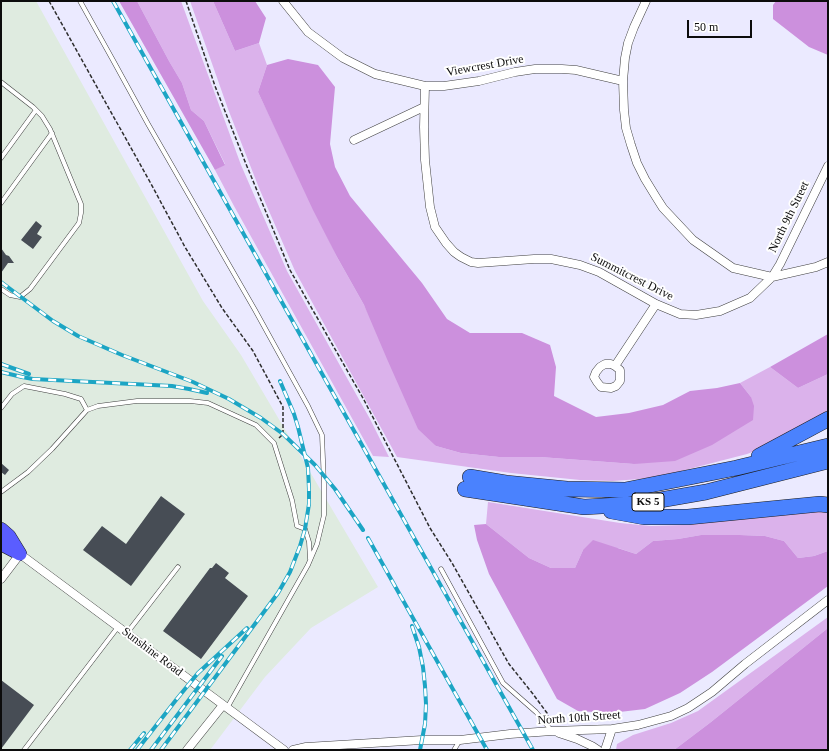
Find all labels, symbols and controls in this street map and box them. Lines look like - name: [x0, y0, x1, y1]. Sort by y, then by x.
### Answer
- scale bar: [689, 12, 754, 38]
- text: 50 m: [694, 20, 718, 34]
- street label: Viewcrest Drive: [445, 52, 525, 80]
- street label: North 9th Street: [766, 179, 812, 255]
- street label: Summitcrest Drive: [588, 250, 676, 304]
- road number: KS 5: [632, 493, 664, 511]
- street label: Sunshine Road: [119, 624, 185, 680]
- street label: North 10th Street: [537, 708, 621, 728]

